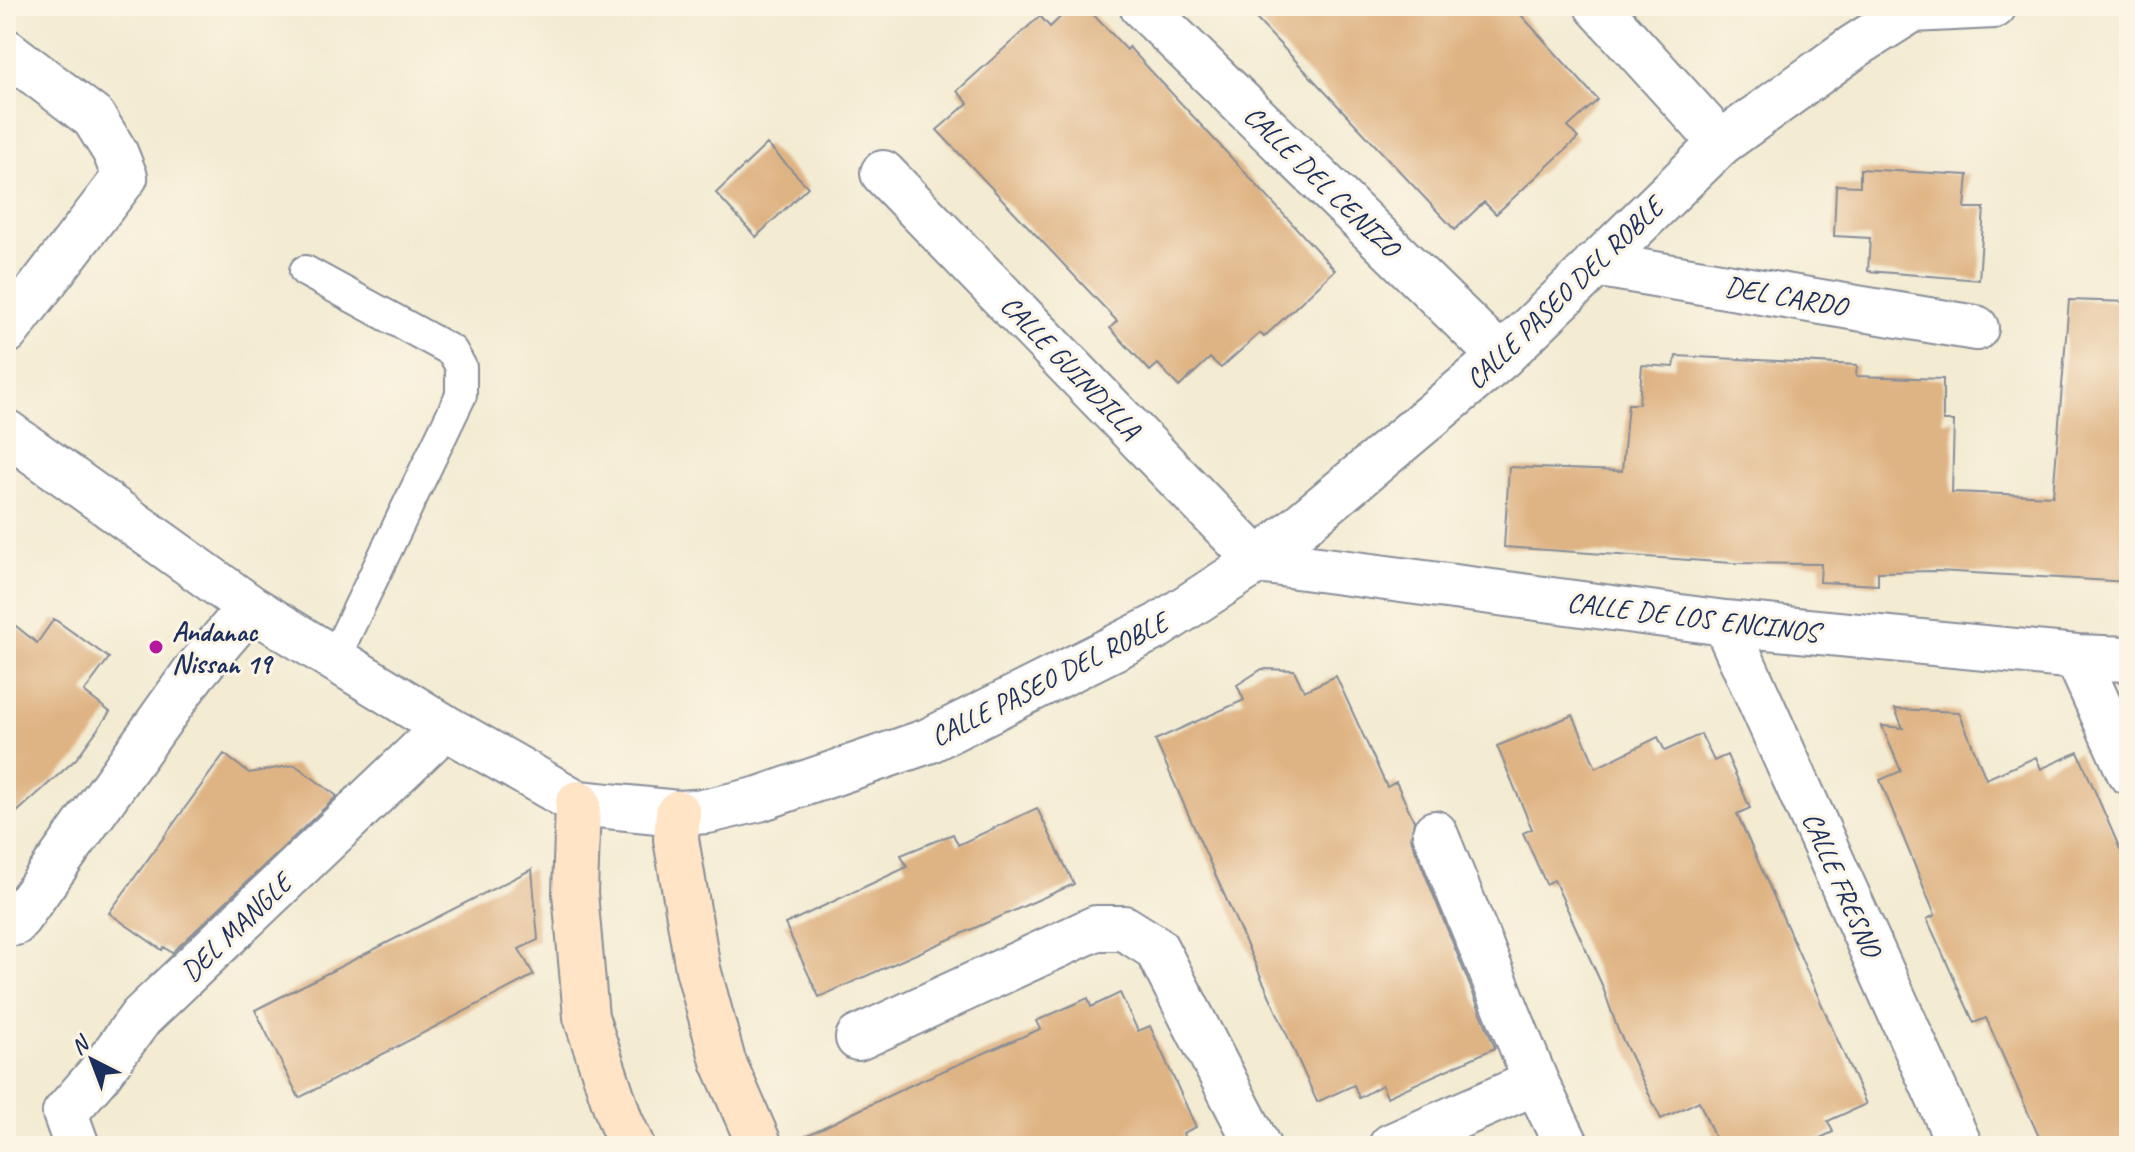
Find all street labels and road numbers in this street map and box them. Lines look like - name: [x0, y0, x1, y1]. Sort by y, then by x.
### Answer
- street label: CALLE DEL CENIZO: [1237, 98, 1409, 266]
- street label: CALLE PASEO DEL ROBLE: [1458, 187, 1673, 396]
- street label: DEL CARDO: [1723, 268, 1852, 324]
- street label: CALLE GUINDILLA: [994, 288, 1149, 447]
- street label: CALLE DE LOS ENCINOS: [1565, 584, 1826, 650]
- street label: CALLE PASEO DEL ROBLE: [925, 603, 1176, 754]
- street label: CALLE FRESNO: [1795, 807, 1891, 964]
- street label: DEL MANGLE: [173, 863, 301, 988]

